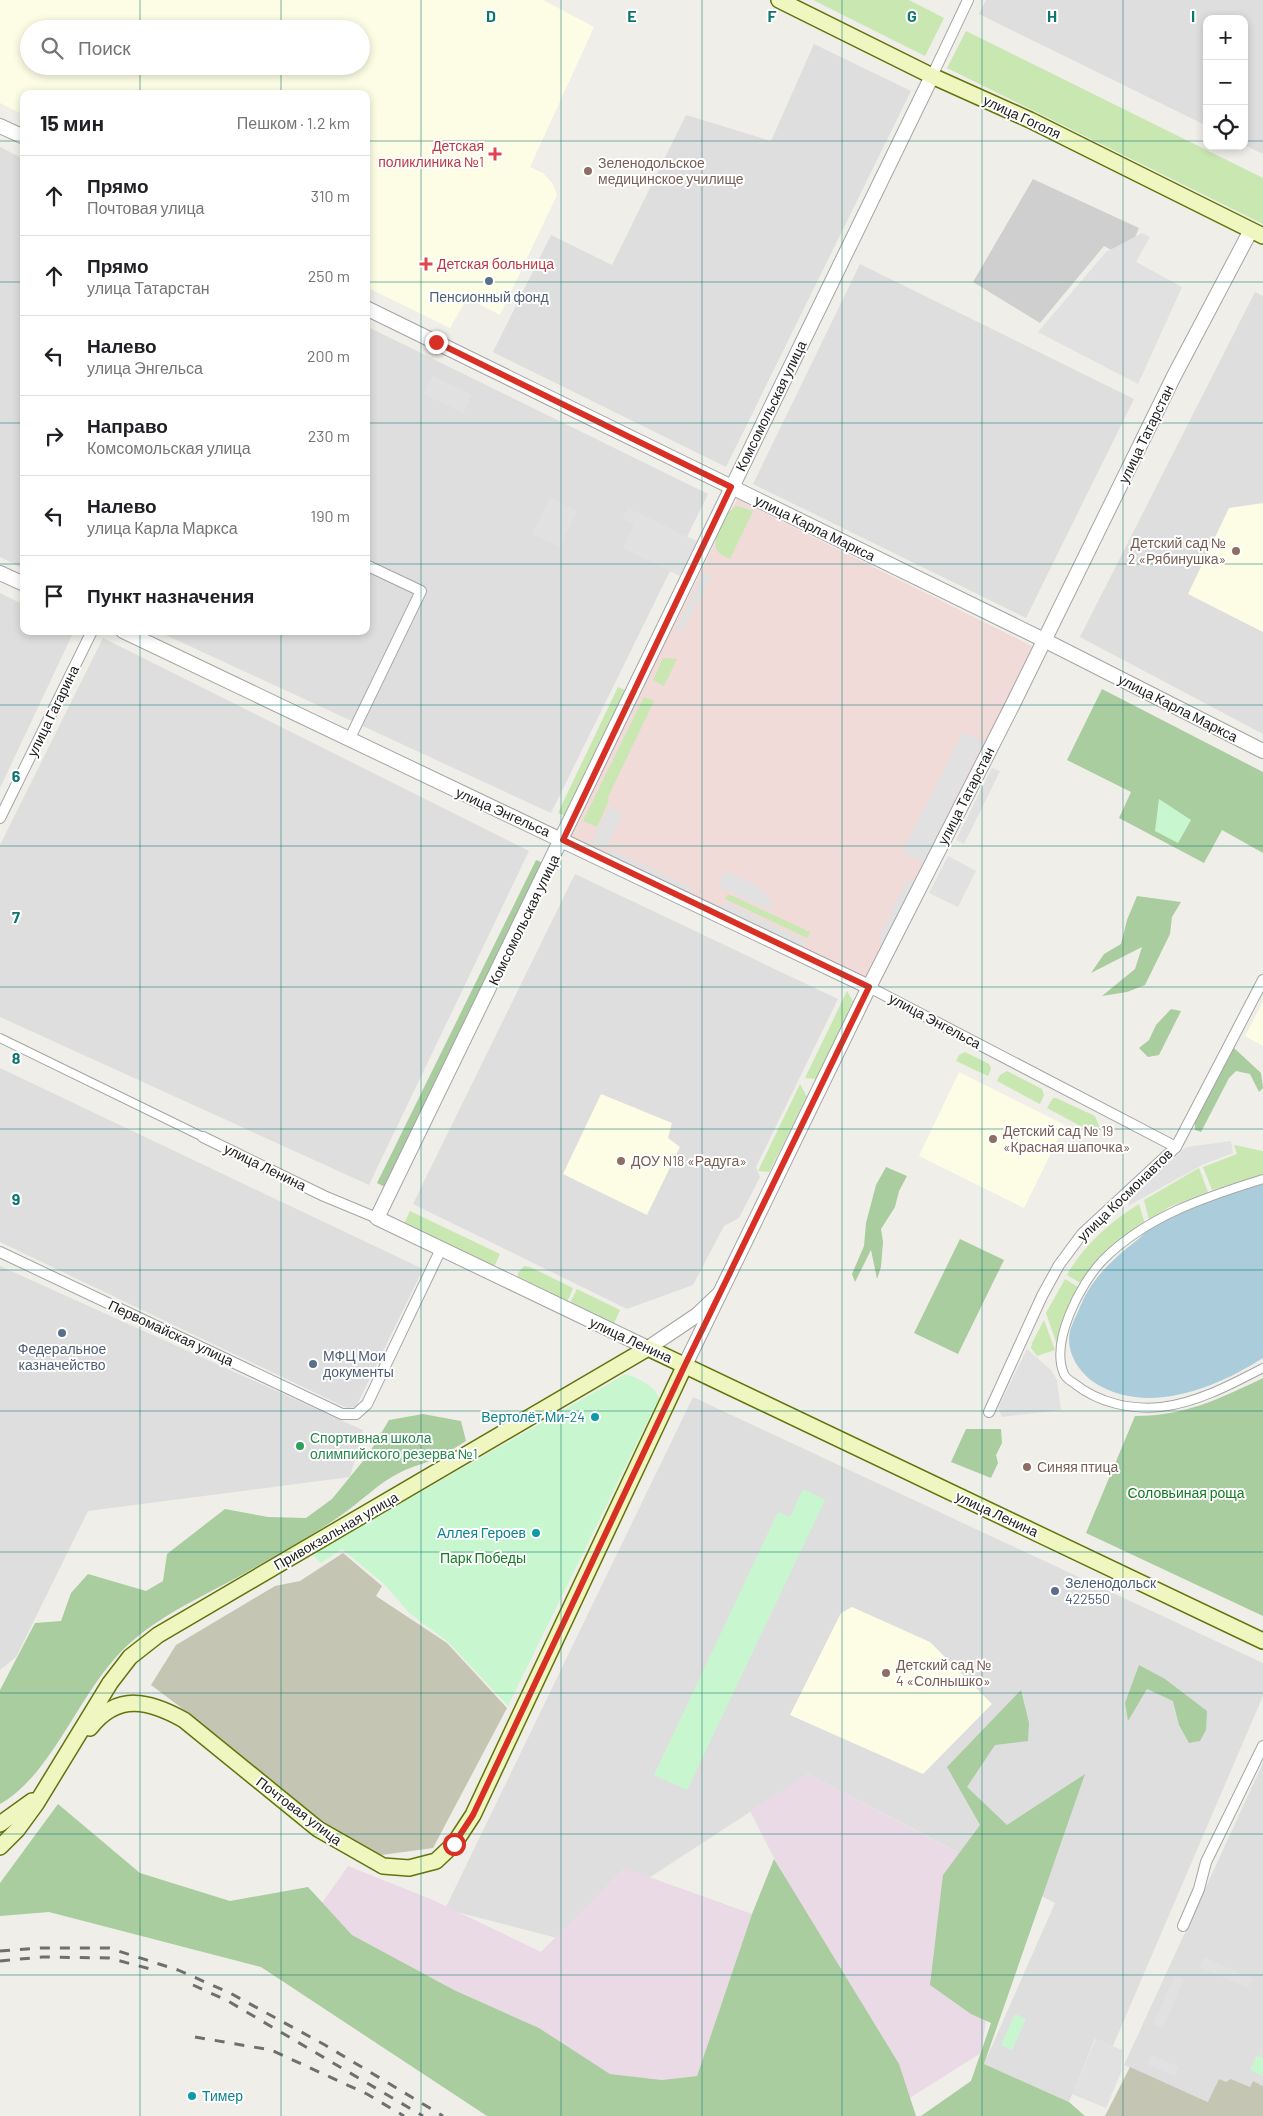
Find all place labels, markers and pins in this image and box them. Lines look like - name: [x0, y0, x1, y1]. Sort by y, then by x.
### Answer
- place label: Детская поликлиника №1: [378, 137, 484, 170]
- marker: Детская поликлиника №1: [488, 147, 502, 161]
- place label: Зеленодольское медицинское училище: [598, 154, 744, 187]
- marker: Зеленодольское медицинское училище: [582, 165, 594, 177]
- place label: Детская больница: [437, 255, 554, 272]
- marker: Детская больница: [419, 257, 433, 271]
- marker: Пенсионный фонд: [483, 275, 495, 287]
- place label: Пенсионный фонд: [429, 288, 549, 305]
- place label: Детский сад № 2 «Рябинушка»: [1128, 534, 1226, 567]
- marker: Детский сад № 2 «Рябинушка»: [1230, 545, 1242, 557]
- place label: Детский сад № 19 «Красная шапочка»: [1003, 1122, 1130, 1155]
- marker: Детский сад № 19 «Красная шапочка»: [987, 1133, 999, 1145]
- place label: ДОУ N18 «Радуга»: [631, 1152, 747, 1169]
- marker: ДОУ N18 «Радуга»: [615, 1155, 627, 1167]
- marker: Федеральное казначейство: [56, 1327, 68, 1339]
- place label: Федеральное казначейство: [18, 1340, 106, 1373]
- place label: МФЦ Мои документы: [323, 1347, 394, 1380]
- marker: МФЦ Мои документы: [307, 1358, 319, 1370]
- place label: Вертолёт Ми-24: [481, 1408, 585, 1425]
- marker: Вертолёт Ми-24: [589, 1411, 601, 1423]
- place label: Спортивная школа олимпийского резерва №1: [310, 1429, 478, 1462]
- marker: Спортивная школа олимпийского резерва №1: [294, 1440, 306, 1452]
- place label: Синяя птица: [1037, 1458, 1118, 1475]
- marker: Синяя птица: [1021, 1461, 1033, 1473]
- place label: Аллея Героев: [437, 1524, 526, 1541]
- marker: Аллея Героев: [530, 1527, 542, 1539]
- place label: Зеленодольск 422550: [1065, 1574, 1157, 1607]
- marker: Зеленодольск 422550: [1049, 1585, 1061, 1597]
- place label: Детский сад № 4 «Солнышко»: [896, 1656, 991, 1689]
- marker: Детский сад № 4 «Солнышко»: [880, 1667, 892, 1679]
- place label: Тимер: [202, 2087, 243, 2104]
- marker: Тимер: [186, 2090, 198, 2102]

